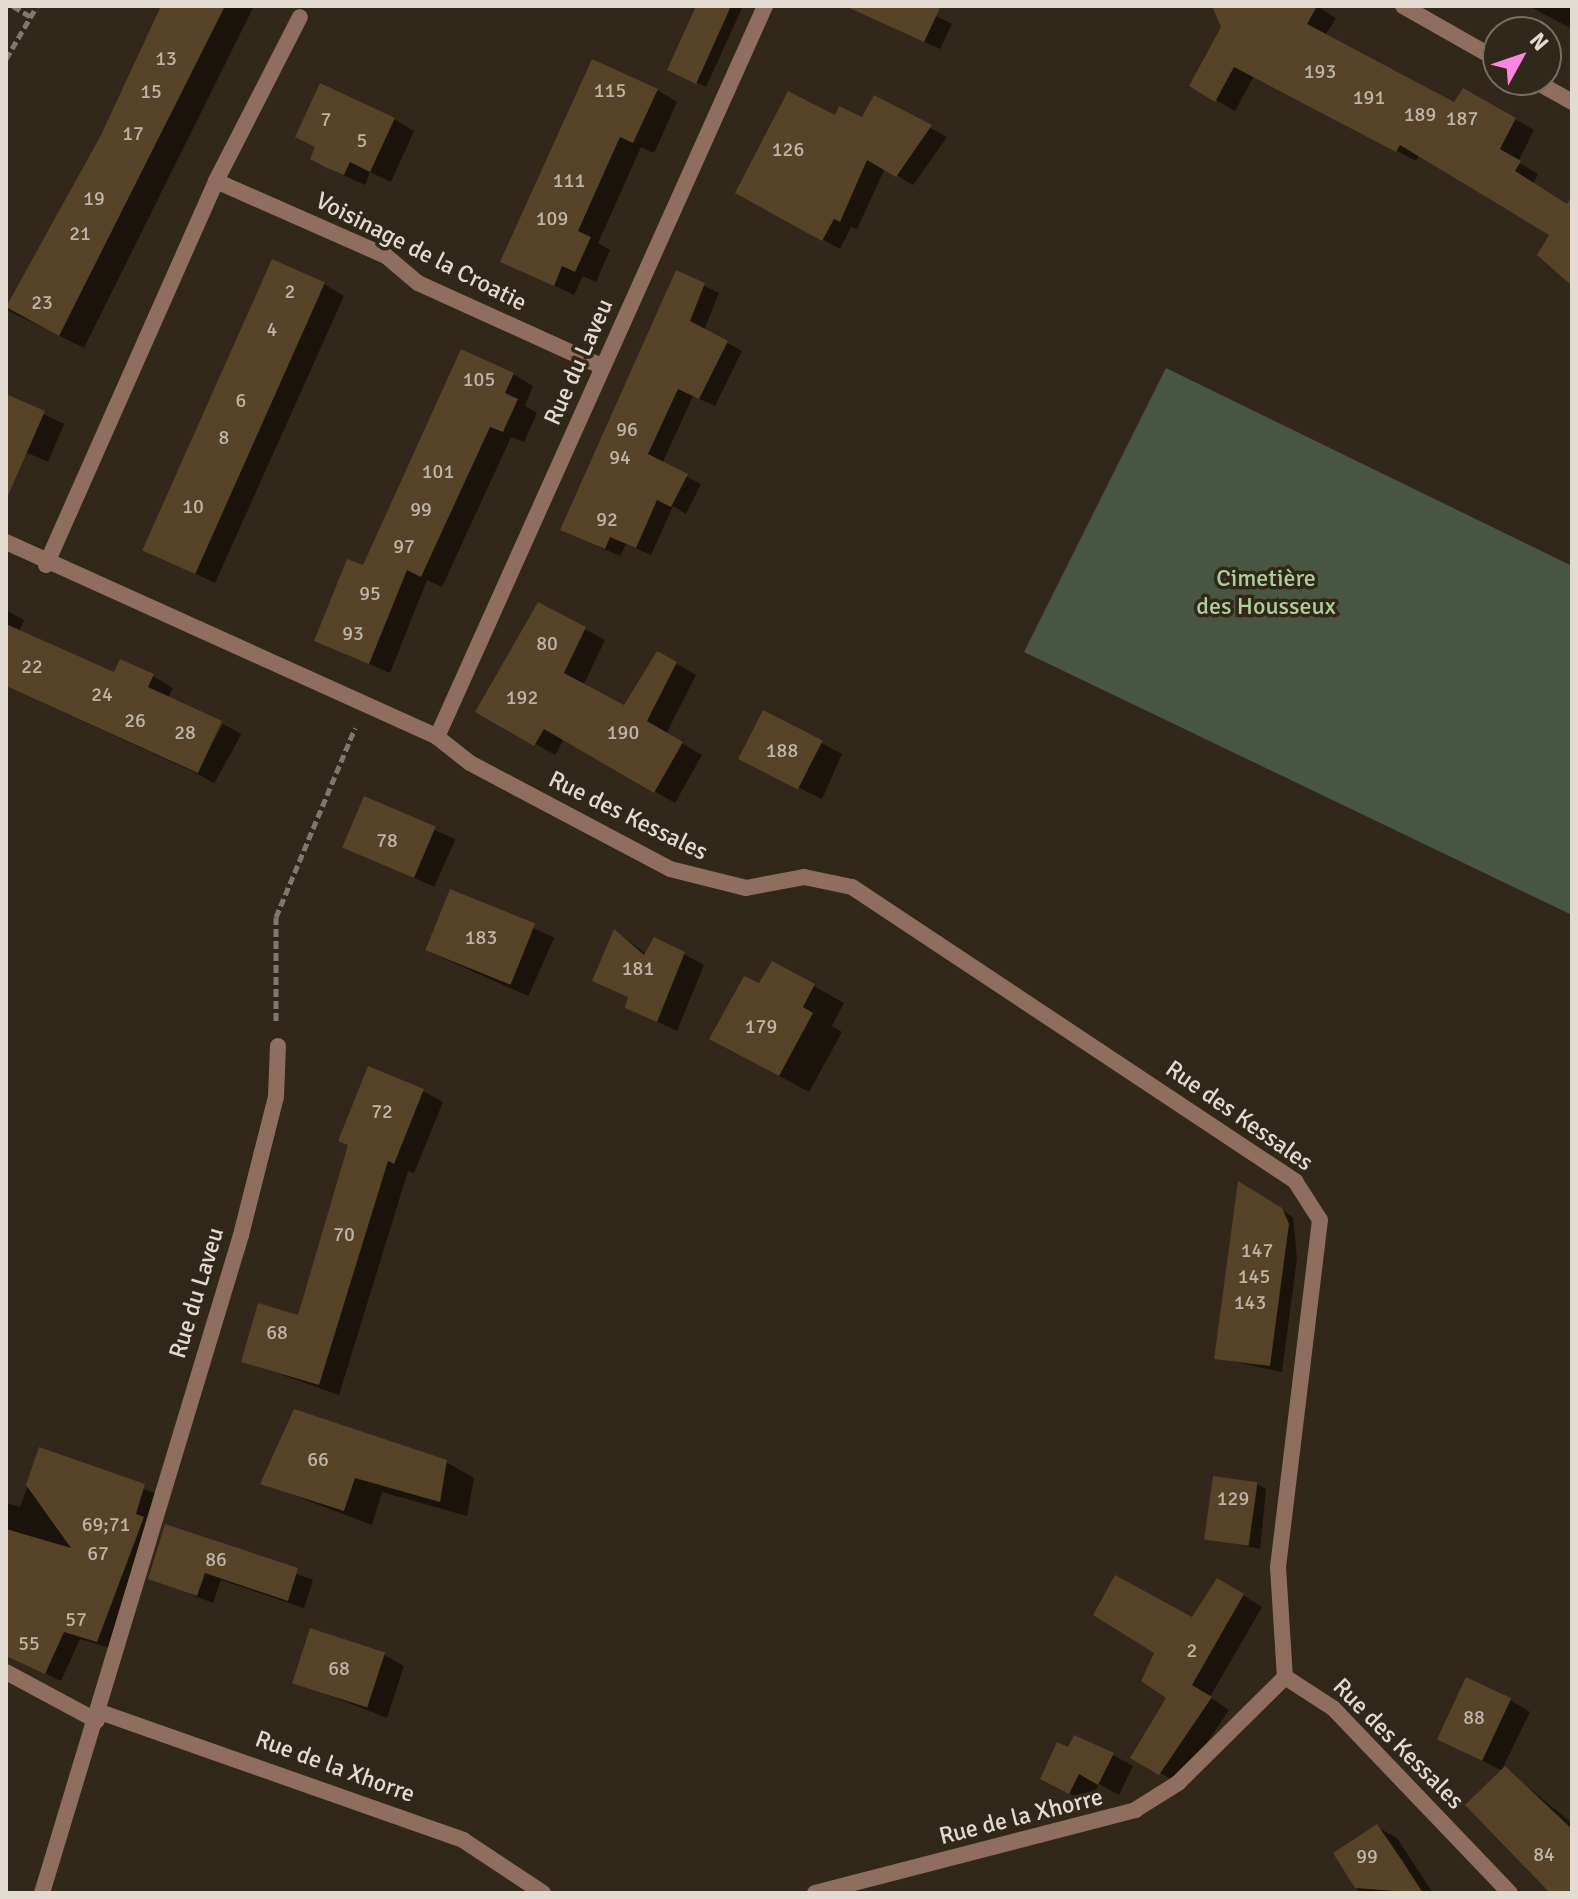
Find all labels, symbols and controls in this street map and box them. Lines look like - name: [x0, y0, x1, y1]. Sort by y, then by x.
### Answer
- north arrow: [1482, 16, 1562, 96]
- text: N: [1524, 27, 1554, 56]
- house number: 13: [155, 46, 177, 70]
- house number: 193: [1304, 59, 1336, 83]
- house number: 115: [594, 78, 626, 102]
- house number: 15: [140, 79, 162, 103]
- house number: 191: [1353, 85, 1385, 109]
- house number: 189: [1404, 102, 1436, 126]
- house number: 187: [1446, 106, 1478, 130]
- house number: 7: [321, 107, 331, 131]
- house number: 17: [122, 121, 144, 145]
- house number: 5: [357, 128, 367, 152]
- house number: 126: [772, 137, 804, 161]
- house number: 111: [553, 168, 585, 192]
- house number: 19: [83, 186, 105, 210]
- street label: Voisinage de la Croatie: [311, 186, 531, 318]
- house number: 109: [536, 206, 568, 230]
- house number: 21: [69, 221, 91, 245]
- house number: 2: [285, 279, 295, 303]
- house number: 23: [31, 290, 53, 314]
- street label: Rue du Laveu: [538, 294, 620, 430]
- house number: 4: [267, 317, 277, 341]
- house number: 105: [463, 367, 495, 391]
- house number: 6: [236, 388, 246, 412]
- house number: 96: [616, 417, 638, 441]
- house number: 8: [219, 425, 229, 449]
- house number: 94: [609, 445, 631, 469]
- house number: 101: [422, 459, 454, 483]
- house number: 10: [182, 494, 204, 518]
- house number: 99: [410, 497, 432, 521]
- house number: 92: [596, 507, 618, 531]
- house number: 97: [393, 534, 415, 558]
- park label: Cimetière des Housseux: [1196, 565, 1336, 621]
- house number: 95: [359, 581, 381, 605]
- house number: 93: [342, 621, 364, 645]
- house number: 80: [536, 631, 558, 655]
- house number: 22: [21, 654, 43, 678]
- house number: 24: [91, 682, 113, 706]
- house number: 192: [506, 685, 538, 709]
- house number: 26: [124, 708, 146, 732]
- house number: 28: [174, 720, 196, 744]
- house number: 190: [607, 720, 639, 744]
- house number: 188: [766, 738, 798, 762]
- street label: Rue des Kessales: [544, 765, 712, 867]
- house number: 78: [376, 828, 398, 852]
- house number: 183: [465, 925, 497, 949]
- house number: 181: [622, 956, 654, 980]
- house number: 179: [745, 1014, 777, 1038]
- street label: Rue des Kessales: [1160, 1055, 1318, 1177]
- house number: 72: [371, 1099, 393, 1123]
- house number: 70: [333, 1222, 355, 1246]
- street label: Rue du Laveu: [163, 1224, 231, 1362]
- house number: 147: [1241, 1238, 1273, 1262]
- house number: 145: [1238, 1264, 1270, 1288]
- house number: 143: [1234, 1290, 1266, 1314]
- house number: 68: [266, 1320, 288, 1344]
- house number: 66: [307, 1447, 329, 1471]
- house number: 129: [1217, 1486, 1249, 1510]
- house number: 69;71: [82, 1512, 130, 1536]
- house number: 67: [87, 1541, 109, 1565]
- house number: 86: [205, 1547, 227, 1571]
- house number: 57: [65, 1607, 87, 1631]
- house number: 55: [18, 1631, 40, 1655]
- house number: 2: [1187, 1638, 1197, 1662]
- house number: 68: [328, 1656, 350, 1680]
- street label: Rue des Kessales: [1327, 1673, 1469, 1815]
- house number: 88: [1463, 1705, 1485, 1729]
- street label: Rue de la Xhorre: [251, 1725, 419, 1809]
- street label: Rue de la Xhorre: [936, 1783, 1106, 1851]
- house number: 84: [1533, 1842, 1555, 1866]
- house number: 99: [1356, 1844, 1378, 1868]

